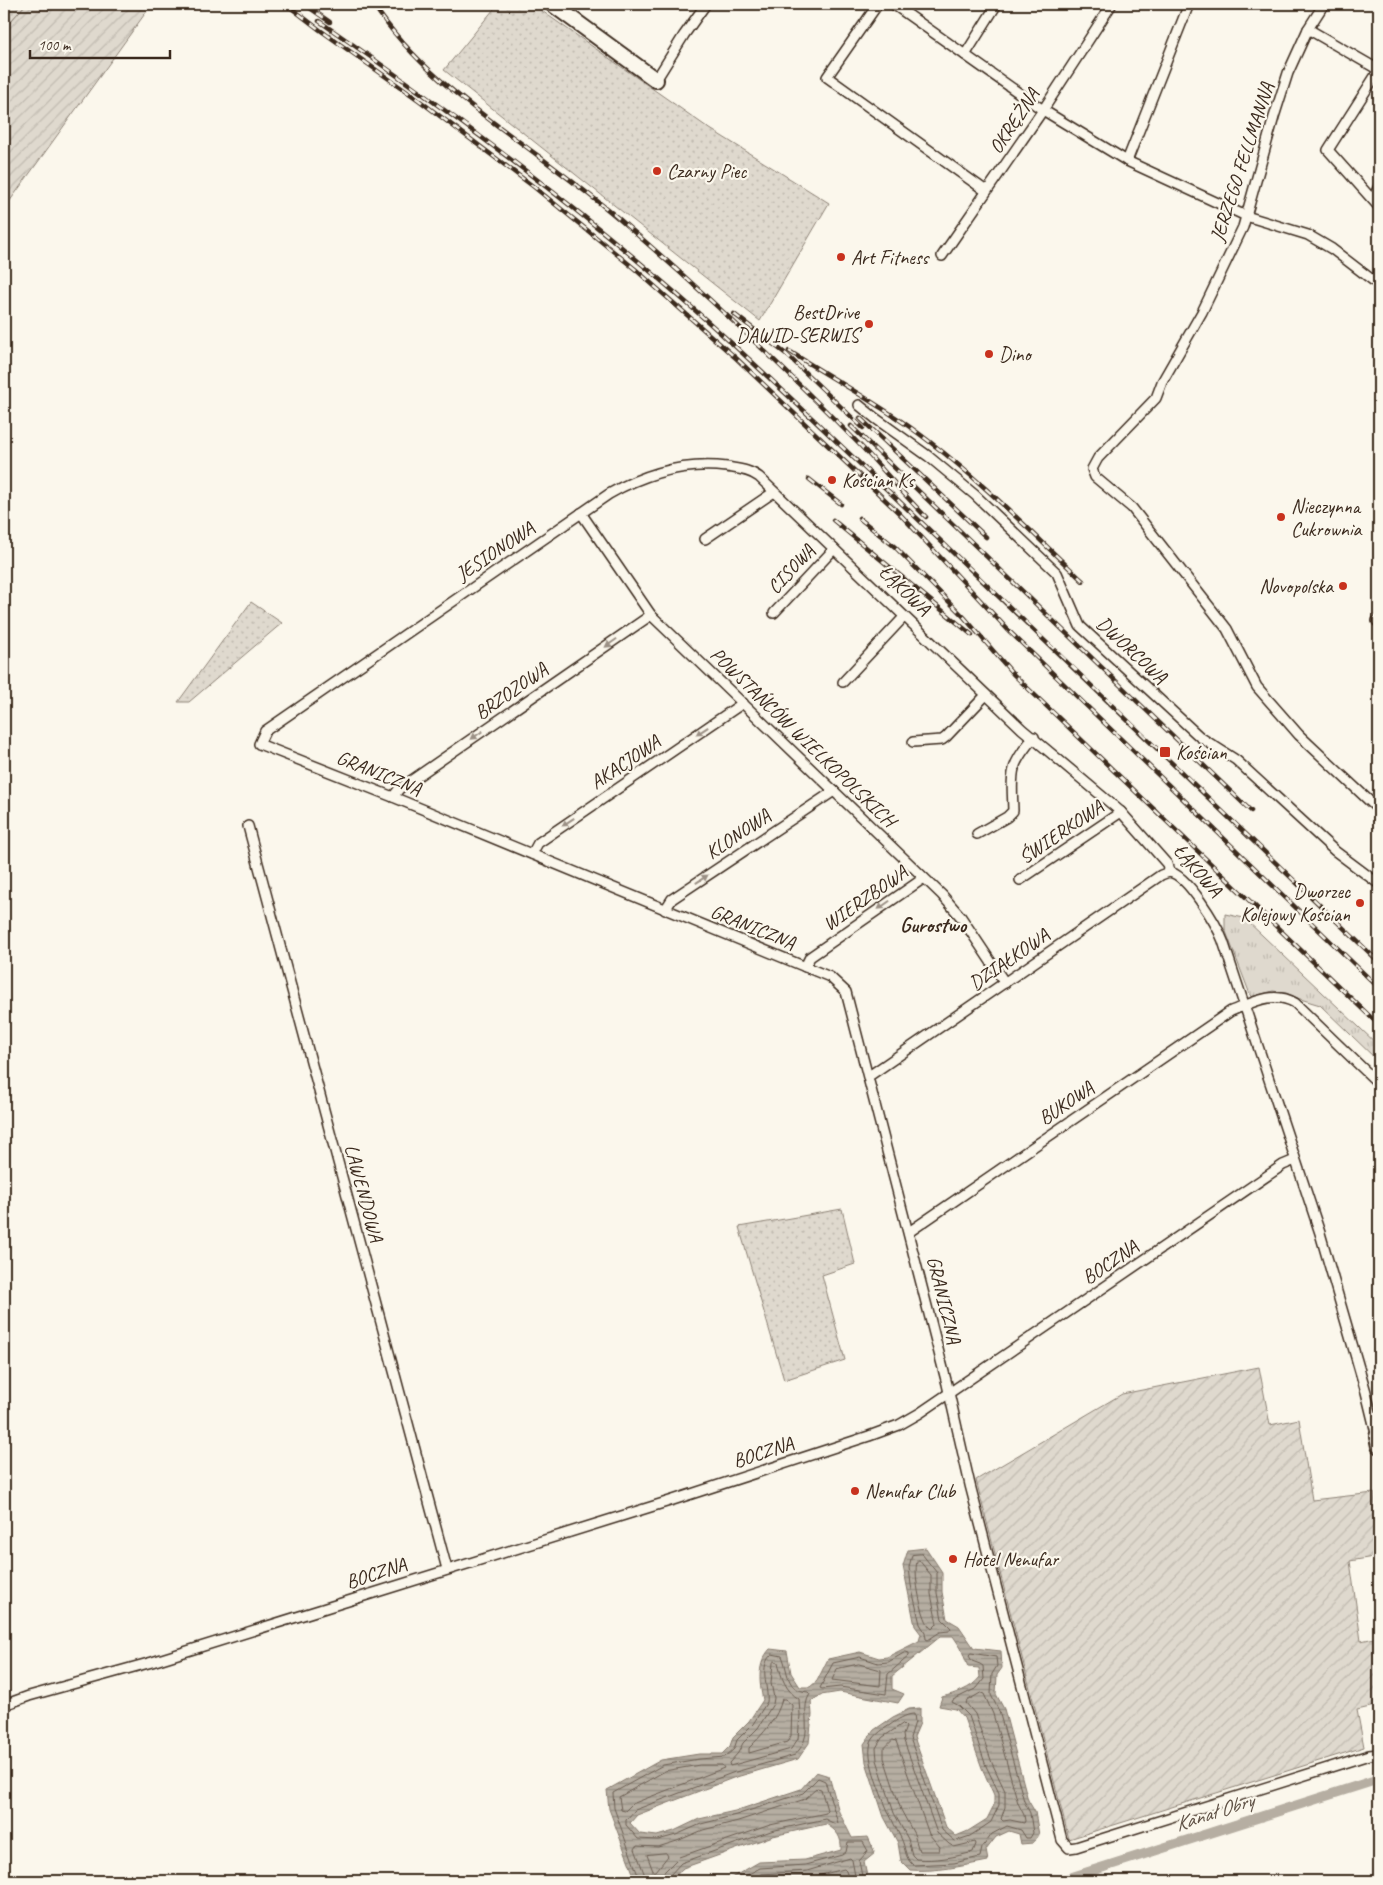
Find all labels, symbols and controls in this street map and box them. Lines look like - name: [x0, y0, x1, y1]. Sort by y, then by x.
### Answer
- scale bar: [30, 28, 170, 60]
- text: 100 m: [38, 36, 72, 55]
- street label: JERZEGO FELLMANNA: [1204, 79, 1280, 246]
- street label: OKRĘŻNA: [983, 83, 1045, 158]
- place label: Czarny Piec: [667, 159, 747, 184]
- marker: Czarny Piec: [651, 165, 663, 177]
- place label: Art Fitness: [851, 245, 930, 270]
- marker: Art Fitness: [835, 251, 847, 263]
- place label: BestDrive DAWID-SERWIS: [736, 300, 863, 348]
- marker: BestDrive DAWID-SERWIS: [863, 318, 875, 330]
- place label: Dino: [999, 342, 1033, 367]
- marker: Dino: [983, 348, 995, 360]
- place label: Kościan Ks: [842, 468, 916, 493]
- marker: Kościan Ks: [826, 474, 838, 486]
- place label: Nieczynna Cukrownia: [1291, 494, 1362, 542]
- marker: Nieczynna Cukrownia: [1275, 511, 1287, 523]
- street label: JESIONOWA: [450, 515, 540, 587]
- street label: CISOWA: [762, 538, 821, 599]
- street label: ŁĄKOWA: [874, 559, 937, 621]
- place label: Novopolska: [1259, 574, 1334, 599]
- marker: Novopolska: [1337, 580, 1349, 592]
- street label: DWORCOWA: [1091, 611, 1173, 690]
- one-way arrow: [604, 638, 618, 648]
- street label: POWSTAŃCÓW WIELKOPOLSKICH: [705, 642, 904, 835]
- street label: BRZOZOWA: [470, 656, 553, 725]
- one-way arrow: [696, 726, 709, 736]
- street label: AKACJOWA: [585, 729, 666, 795]
- one-way arrow: [470, 730, 484, 740]
- place label: Kościan: [1176, 740, 1228, 765]
- street label: GRANICZNA: [333, 745, 426, 802]
- marker: Kościan: [1158, 745, 1172, 759]
- street label: ŚWIERKOWA: [1014, 794, 1109, 869]
- street label: KLONOWA: [701, 803, 776, 865]
- one-way arrow: [562, 818, 575, 827]
- street label: ŁĄKOWA: [1168, 838, 1228, 902]
- street label: WIERZBOWA: [818, 859, 913, 936]
- one-way arrow: [695, 874, 709, 884]
- place label: Dworzec Kolejowy Kościan: [1240, 879, 1351, 927]
- marker: Dworzec Kolejowy Kościan: [1354, 897, 1366, 909]
- street label: GRANICZNA: [707, 899, 800, 956]
- one-way arrow: [877, 900, 891, 910]
- district label: Gurostwo: [900, 912, 967, 938]
- street label: DZIAŁKOWA: [964, 922, 1055, 996]
- street label: BUKOWA: [1034, 1075, 1099, 1130]
- street label: LAWENDOWA: [339, 1141, 389, 1245]
- street label: BOCZNA: [1077, 1234, 1144, 1290]
- street label: GRANICZNA: [921, 1254, 967, 1347]
- street label: BOCZNA: [730, 1430, 797, 1474]
- place label: Nenufar Club: [865, 1479, 956, 1504]
- marker: Nenufar Club: [849, 1485, 861, 1497]
- place label: Hotel Nenufar: [963, 1547, 1060, 1572]
- street label: BOCZNA: [343, 1551, 410, 1595]
- marker: Hotel Nenufar: [947, 1553, 959, 1565]
- water label: Kanał Obry: [1172, 1786, 1260, 1837]

